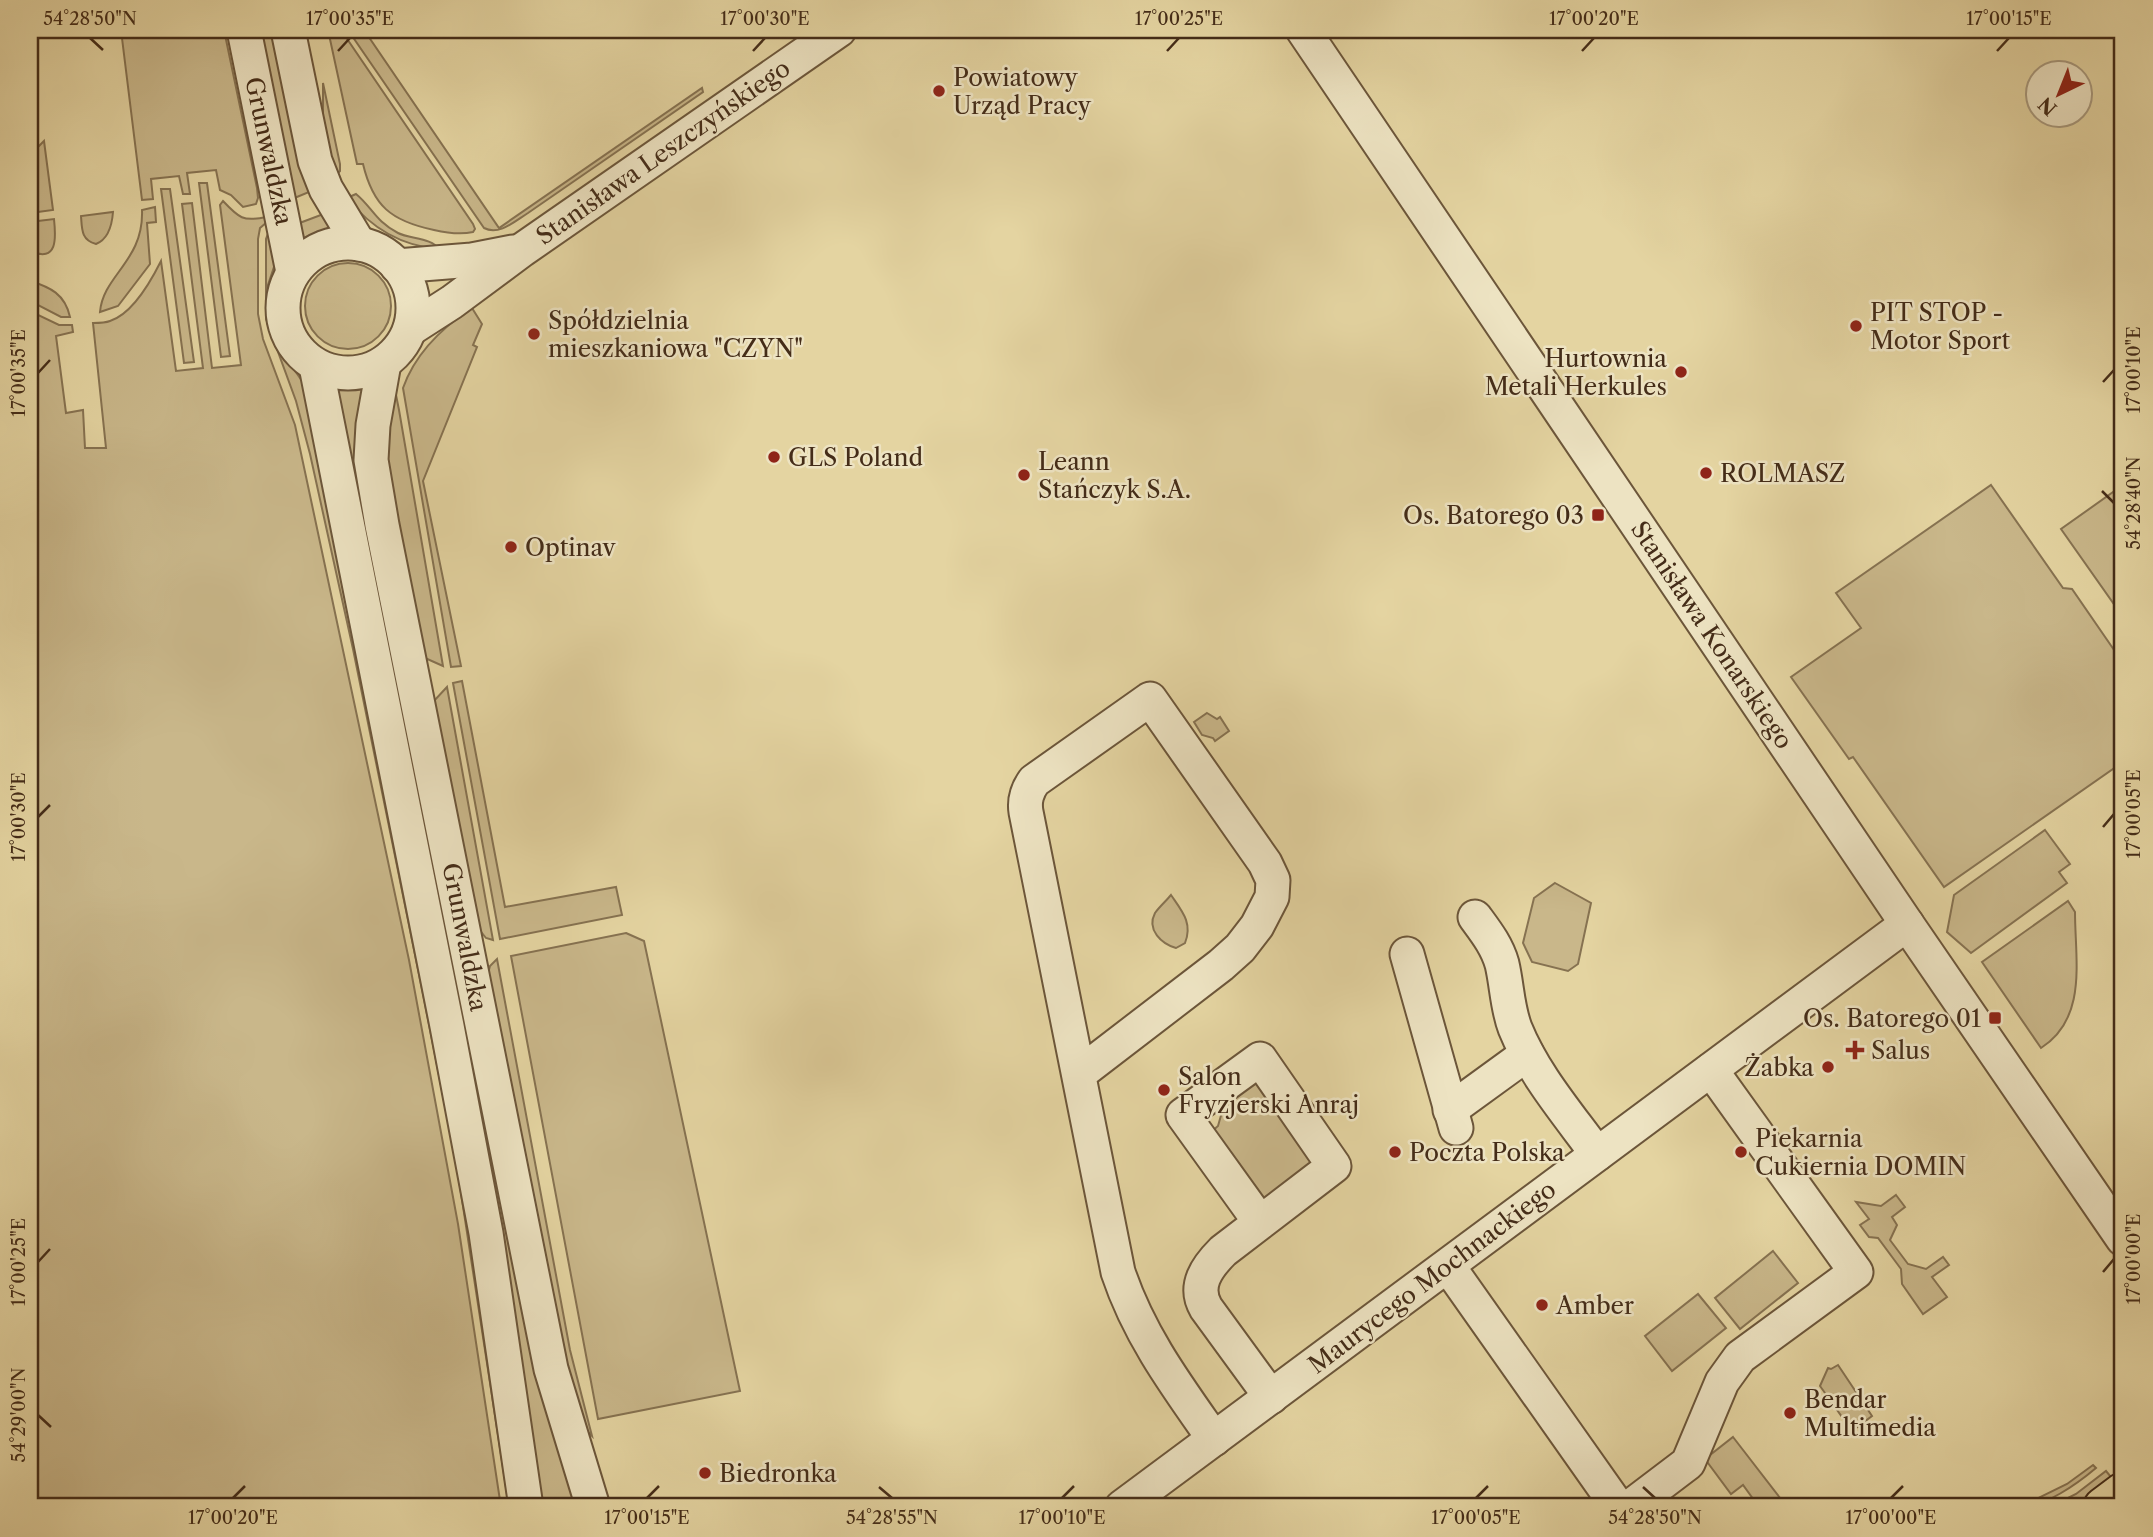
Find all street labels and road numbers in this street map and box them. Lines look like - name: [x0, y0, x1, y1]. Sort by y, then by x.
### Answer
- street label: Stanisława Leszczyńskiego: [531, 53, 795, 251]
- street label: Grunwaldzka: [239, 74, 299, 228]
- street label: Stanisława Konarskiego: [1625, 516, 1799, 754]
- street label: Grunwaldzka: [436, 860, 494, 1014]
- street label: Maurycego Mochnackiego: [1303, 1174, 1561, 1380]

